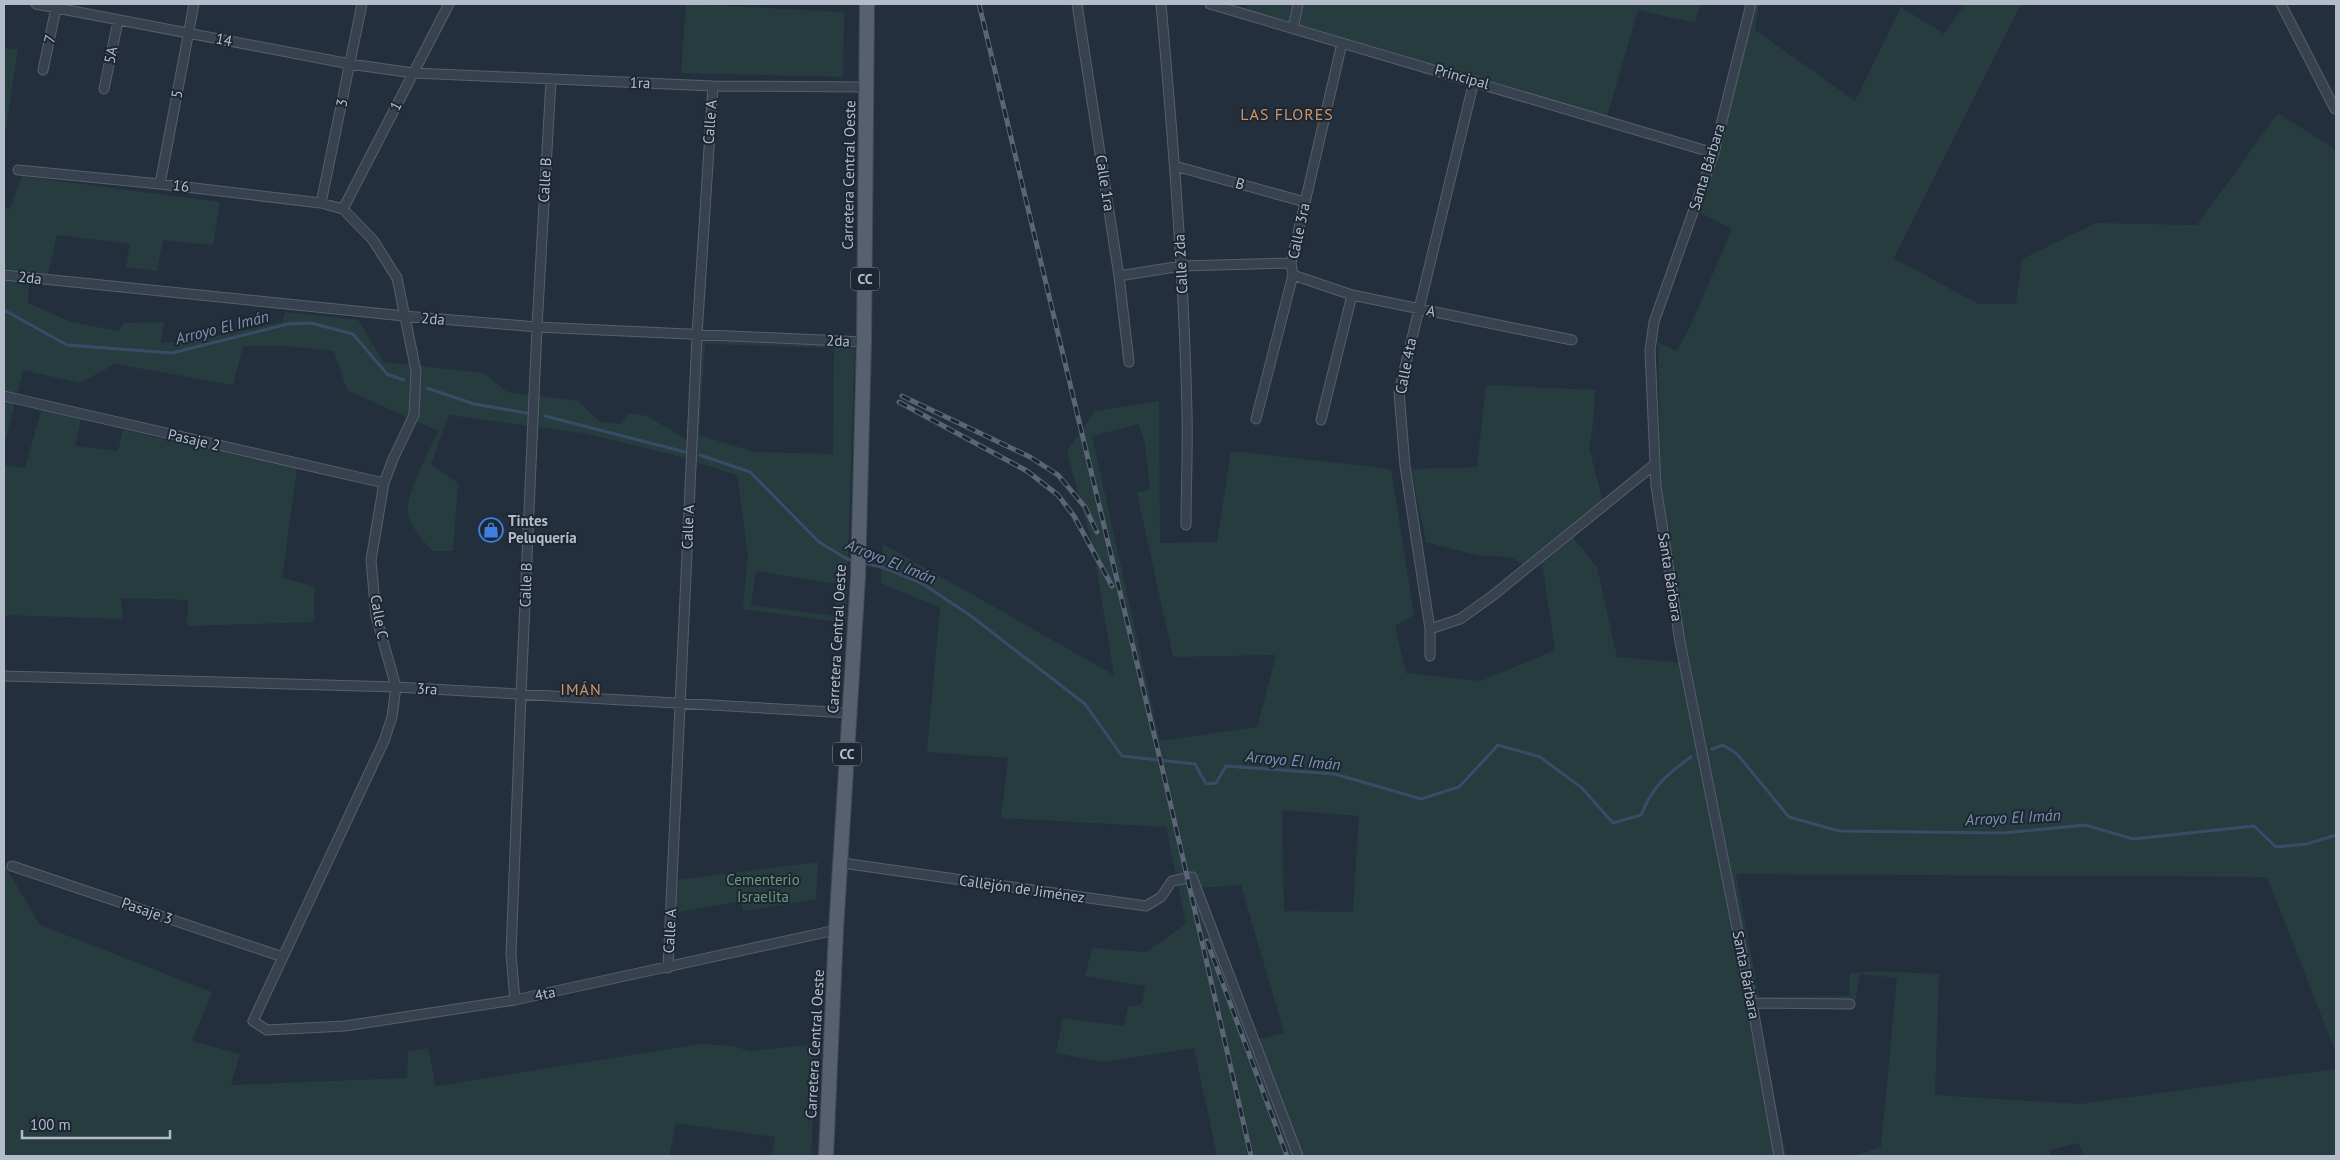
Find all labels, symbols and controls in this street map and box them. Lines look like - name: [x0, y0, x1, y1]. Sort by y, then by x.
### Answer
- street label: 14: [214, 29, 234, 50]
- street label: 7: [39, 33, 60, 45]
- street label: 5A: [100, 45, 121, 65]
- street label: Principal: [1433, 60, 1492, 94]
- street label: 1ra: [629, 73, 651, 92]
- street label: 5: [166, 88, 187, 100]
- street label: 3: [331, 97, 352, 109]
- street label: 1: [385, 98, 406, 114]
- street label: Calle A: [698, 99, 721, 145]
- street label: Carretera Central Oeste: [838, 100, 859, 250]
- district label: LAS FLORES: [1240, 104, 1334, 124]
- street label: Santa Bárbara: [1684, 121, 1729, 212]
- street label: Calle 1ra: [1092, 153, 1119, 212]
- street label: Calle B: [534, 157, 555, 203]
- street label: B: [1233, 173, 1247, 194]
- street label: 16: [172, 175, 190, 196]
- street label: Calle 3ra: [1283, 201, 1314, 261]
- street label: Calle 2da: [1169, 234, 1192, 294]
- street label: 2da: [17, 267, 43, 288]
- road number: CC: [851, 268, 879, 290]
- street label: A: [1425, 300, 1438, 321]
- water label: Arroyo El Imán: [172, 306, 271, 349]
- street label: 2da: [420, 308, 446, 329]
- street label: 2da: [826, 331, 850, 350]
- street label: Calle 4ta: [1391, 336, 1420, 396]
- street label: Pasaje 2: [166, 424, 222, 455]
- street label: Calle A: [677, 504, 698, 550]
- place label: Tintes Peluquería: [508, 511, 577, 547]
- shop icon: Tintes Peluquería: [478, 517, 504, 543]
- street label: Santa Bárbara: [1654, 531, 1687, 623]
- water label: Arroyo El Imán: [842, 533, 939, 588]
- street label: Calle B: [515, 562, 536, 608]
- street label: Carretera Central Oeste: [823, 564, 850, 714]
- street label: Calle C: [366, 593, 393, 641]
- street label: 3ra: [416, 678, 438, 699]
- district label: IMÁN: [560, 679, 602, 699]
- road number: CC: [833, 742, 861, 766]
- water label: Arroyo El Imán: [1244, 746, 1341, 774]
- water label: Arroyo El Imán: [1964, 805, 2061, 830]
- park label: Cementerio Israelita: [726, 870, 800, 906]
- street label: Callejón de Jiménez: [958, 870, 1086, 907]
- street label: Pasaje 3: [119, 893, 175, 928]
- street label: Calle A: [659, 908, 680, 954]
- street label: Santa Bárbara: [1729, 929, 1764, 1021]
- street label: Carretera Central Oeste: [801, 969, 828, 1119]
- street label: 4ta: [533, 982, 557, 1005]
- scale bar: [22, 1108, 170, 1140]
- text: 100 m: [30, 1115, 71, 1134]

